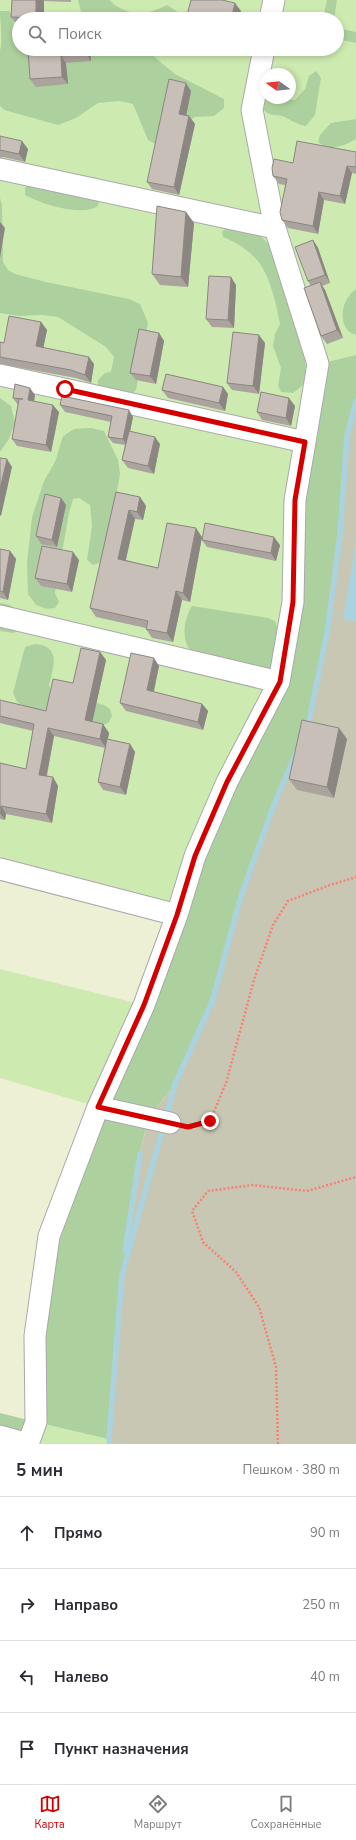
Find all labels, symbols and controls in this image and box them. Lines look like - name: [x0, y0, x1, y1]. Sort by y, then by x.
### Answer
- search box: [12, 12, 344, 56]
- icon: search: [26, 23, 48, 45]
- text: Поиск: [58, 24, 102, 44]
- north arrow: [260, 68, 296, 104]
- route start: [56, 380, 74, 398]
- route end: [201, 1112, 219, 1130]
- text: 5 мин: [16, 1459, 63, 1482]
- text: Пешком · 380 m: [242, 1461, 340, 1479]
- icon: ahead: [16, 1522, 38, 1544]
- text: Прямо: [54, 1523, 102, 1543]
- text: 90 m: [310, 1524, 340, 1542]
- icon: right: [16, 1594, 38, 1616]
- text: Направо: [54, 1595, 118, 1615]
- text: 250 m: [302, 1596, 340, 1614]
- icon: left: [16, 1666, 38, 1688]
- text: Налево: [54, 1667, 109, 1687]
- text: 40 m: [310, 1668, 340, 1686]
- icon: arrive: [16, 1738, 38, 1760]
- text: Пункт назначения: [54, 1739, 189, 1759]
- tab: Карта: [34, 1793, 65, 1832]
- tab: Маршрут: [134, 1793, 182, 1832]
- tab: Сохранённые: [250, 1793, 322, 1832]

